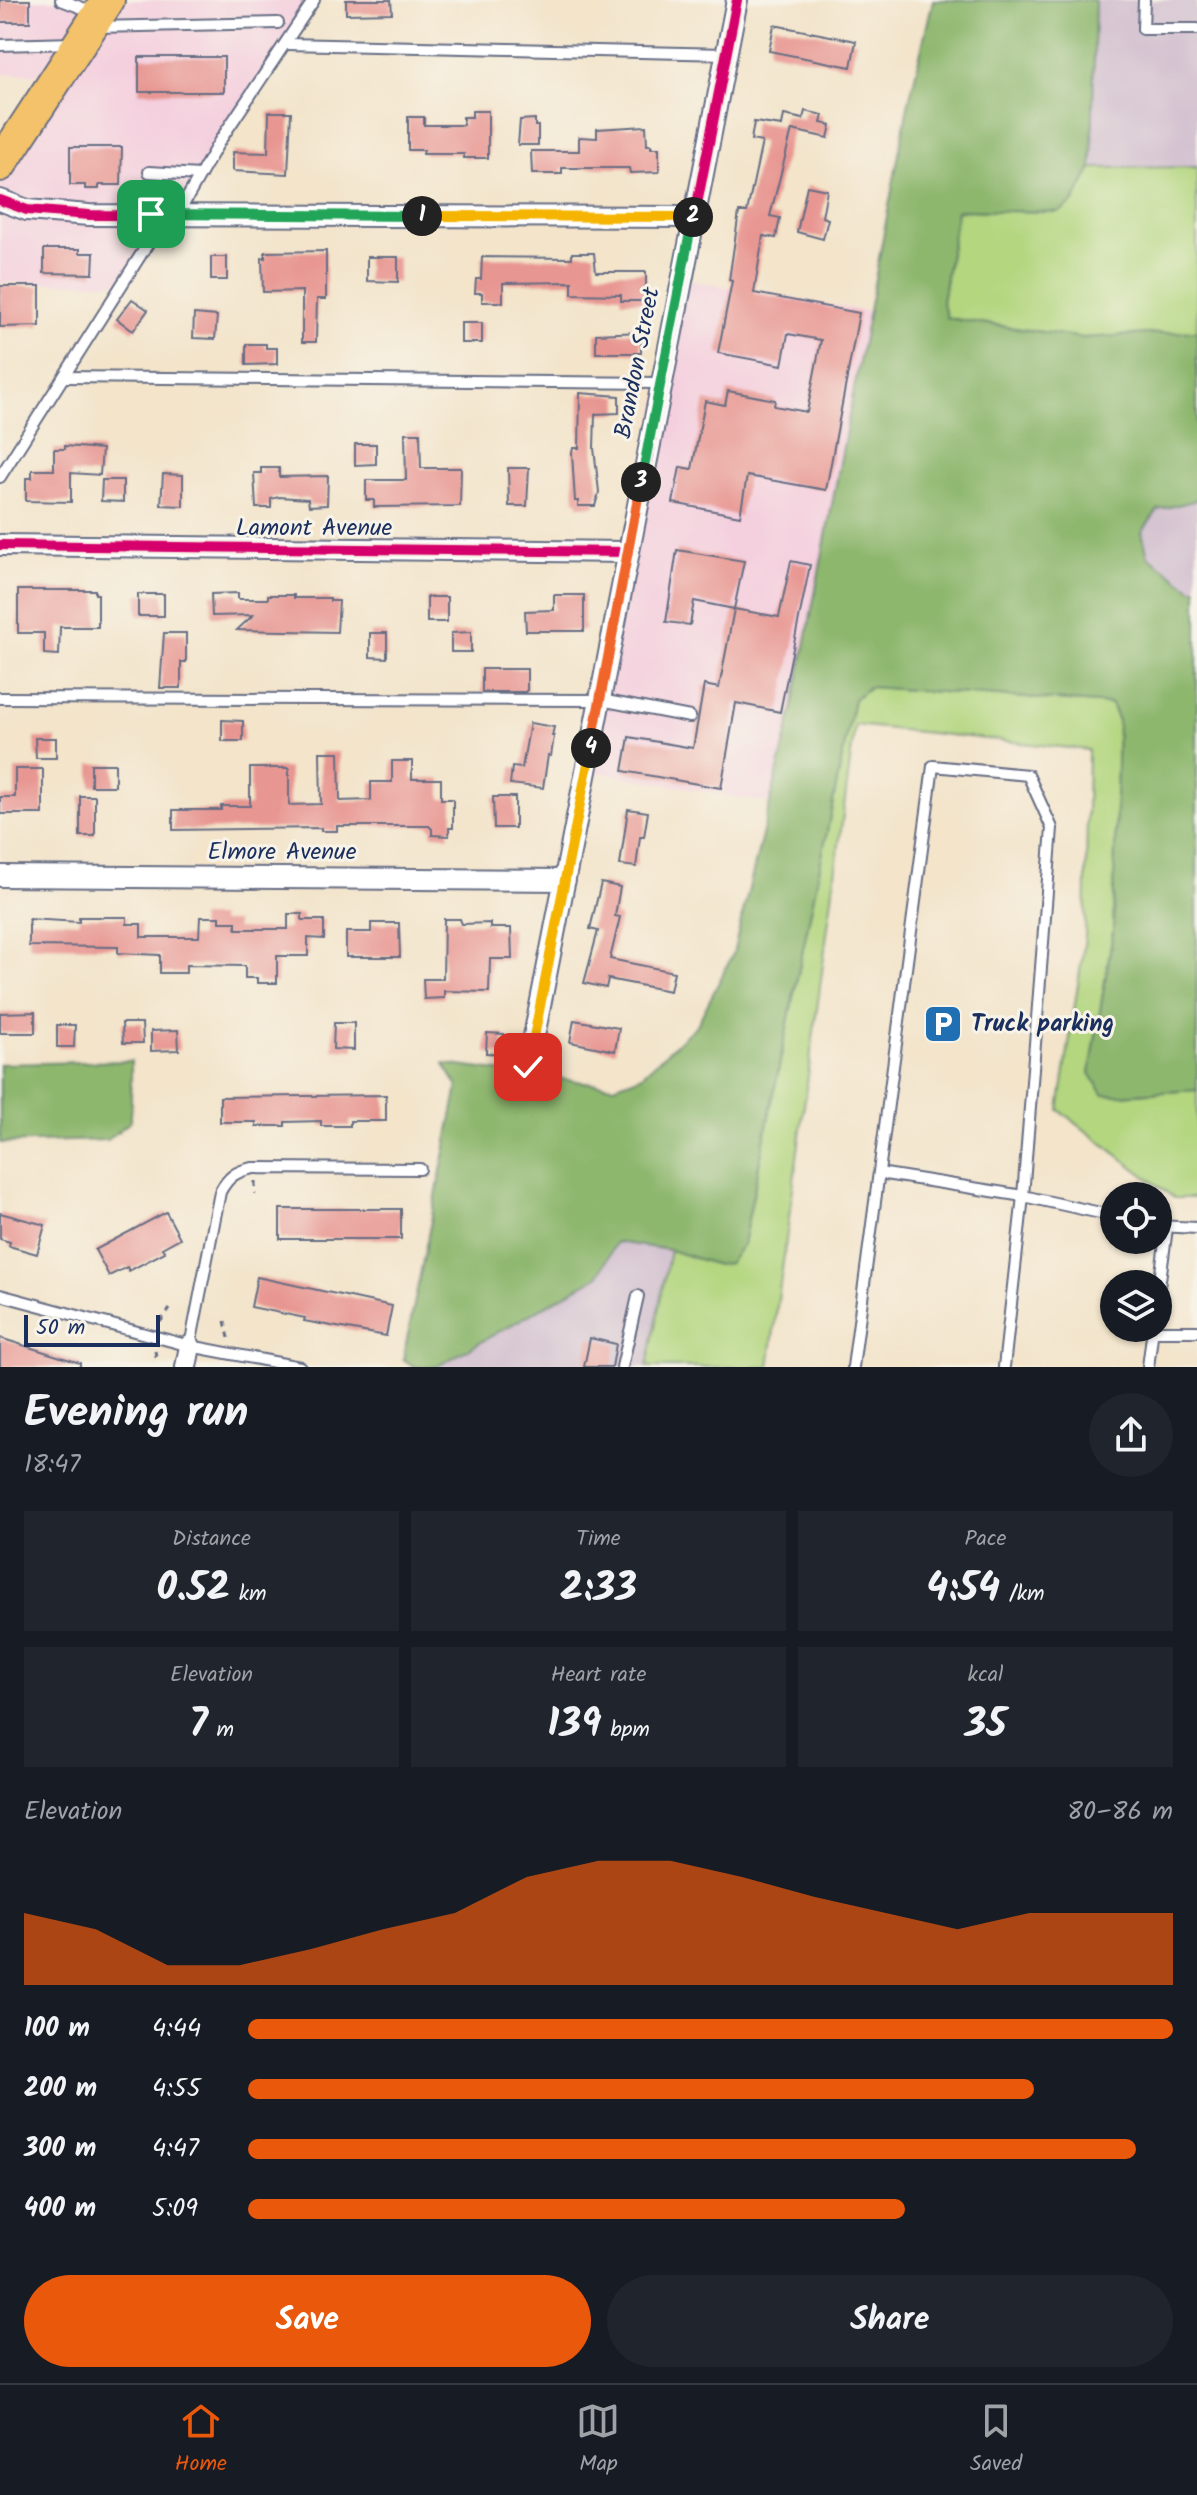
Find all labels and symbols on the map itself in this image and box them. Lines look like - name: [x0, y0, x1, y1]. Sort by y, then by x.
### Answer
- pin: [117, 180, 185, 248]
- pin: 1: [402, 196, 442, 236]
- pin: 2: [673, 197, 713, 237]
- street label: Brandon Street: [604, 283, 672, 442]
- pin: 3: [621, 462, 661, 502]
- street label: Lamont Avenue: [236, 509, 393, 548]
- pin: 4: [571, 728, 611, 768]
- street label: Elmore Avenue: [208, 833, 357, 872]
- parking icon: Truck parking: [922, 1003, 964, 1045]
- place label: Truck parking: [971, 1005, 1114, 1044]
- pin: [494, 1033, 562, 1101]
- scale bar: [24, 1311, 160, 1347]

